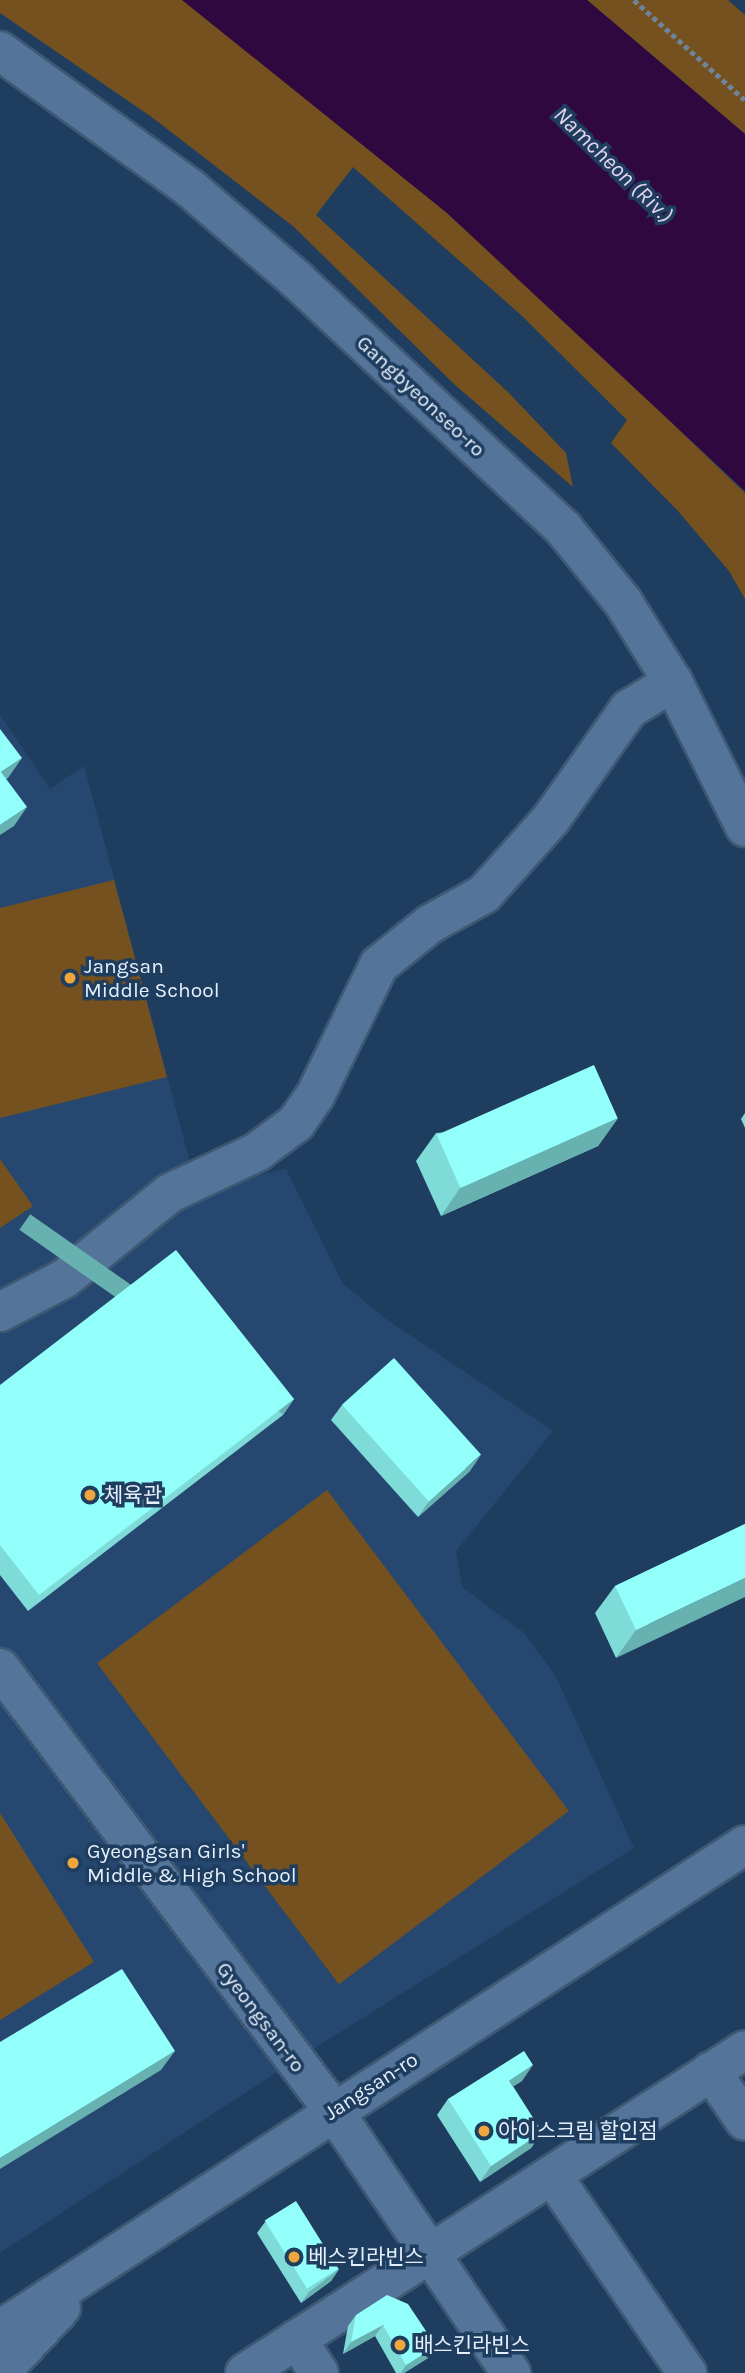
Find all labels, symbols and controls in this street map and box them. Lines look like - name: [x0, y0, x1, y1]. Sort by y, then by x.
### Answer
- water label: Namcheon (Riv.): [548, 101, 678, 229]
- street label: Gangbyeonseo-ro: [352, 330, 490, 462]
- place label: Jangsan Middle School: [84, 953, 220, 1003]
- marker: Jangsan Middle School: [62, 970, 78, 986]
- place label: 체육관: [104, 1482, 162, 1508]
- marker: 체육관: [82, 1487, 98, 1503]
- place label: Gyeongsan Girls' Middle & High School: [87, 1838, 297, 1888]
- marker: Gyeongsan Girls' Middle & High School: [65, 1855, 81, 1871]
- street label: Gyeongsan-ro: [211, 1957, 311, 2077]
- street label: Jangsan-ro: [320, 2047, 422, 2125]
- place label: 아이스크림 할인점: [498, 2118, 658, 2144]
- marker: 아이스크림 할인점: [476, 2123, 492, 2139]
- place label: 베스킨라빈스: [308, 2244, 424, 2270]
- marker: 베스킨라빈스: [286, 2249, 302, 2265]
- place label: 배스킨라빈스: [414, 2332, 530, 2358]
- marker: 배스킨라빈스: [392, 2337, 408, 2353]

